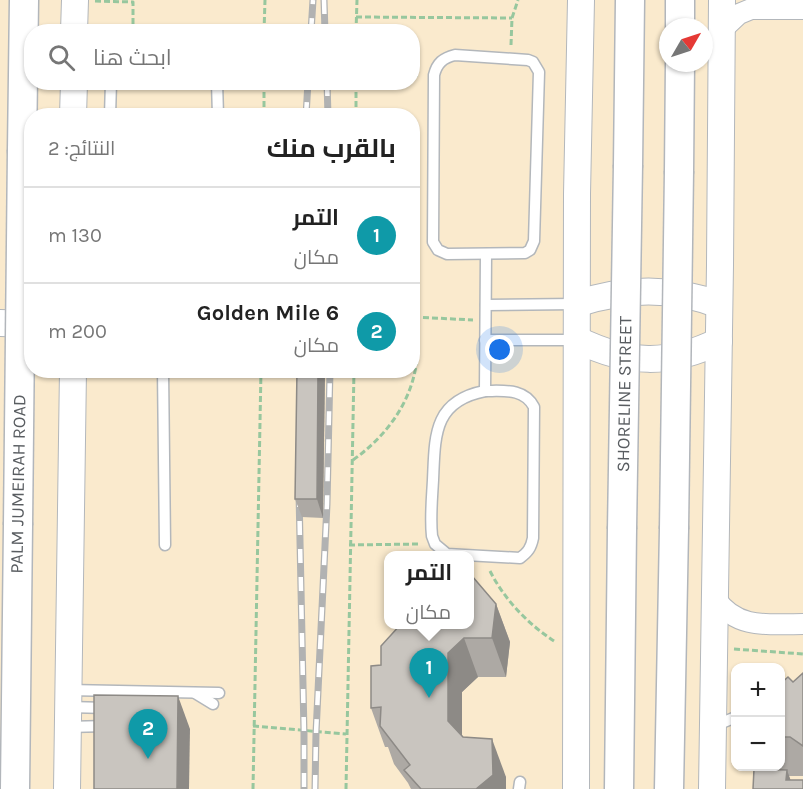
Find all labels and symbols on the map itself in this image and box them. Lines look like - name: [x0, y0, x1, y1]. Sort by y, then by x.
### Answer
- north arrow: [659, 18, 713, 72]
- street label: SHORELINE STREET: [612, 316, 637, 472]
- your location: [485, 335, 514, 364]
- street label: PALM JUMEIRAH ROAD: [5, 394, 31, 574]
- pin: 1: [410, 648, 448, 698]
- pin: 2: [128, 710, 168, 759]

